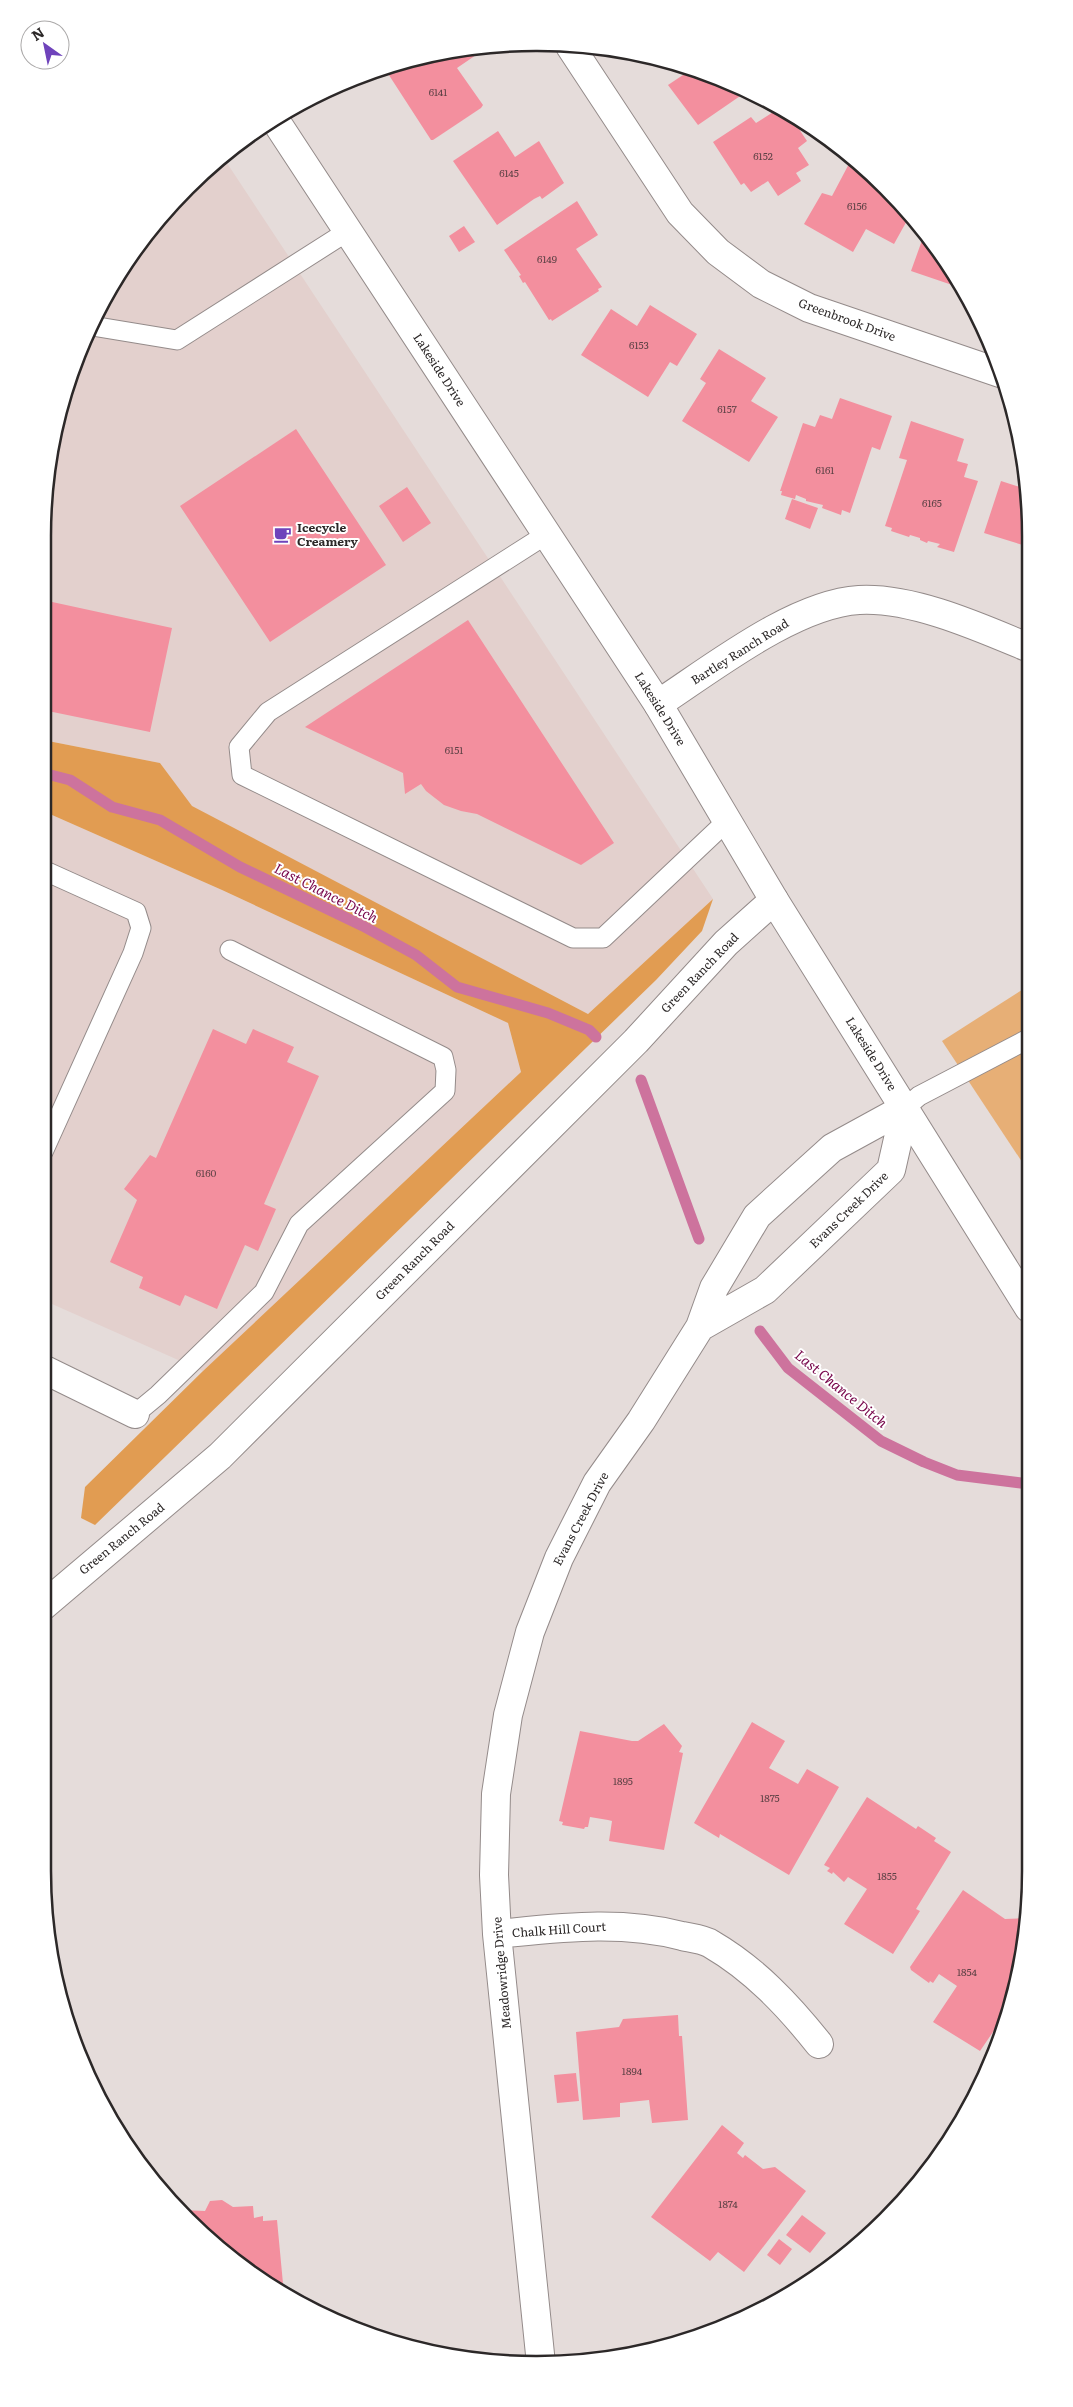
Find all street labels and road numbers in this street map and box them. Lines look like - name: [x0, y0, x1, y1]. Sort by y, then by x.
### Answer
- street label: Greenbrook Drive: [796, 293, 898, 345]
- street label: Lakeside Drive: [409, 329, 470, 410]
- street label: Bartley Ranch Road: [687, 613, 792, 689]
- street label: Lakeside Drive: [631, 668, 691, 749]
- street label: Green Ranch Road: [656, 928, 743, 1016]
- street label: Lakeside Drive: [842, 1013, 902, 1094]
- street label: Evans Creek Drive: [805, 1167, 892, 1252]
- street label: Green Ranch Road: [371, 1216, 458, 1304]
- street label: Evans Creek Drive: [548, 1469, 612, 1569]
- street label: Green Ranch Road: [75, 1498, 168, 1578]
- street label: Meadowridge Drive: [487, 1916, 515, 2030]
- street label: Chalk Hill Court: [511, 1917, 607, 1941]

